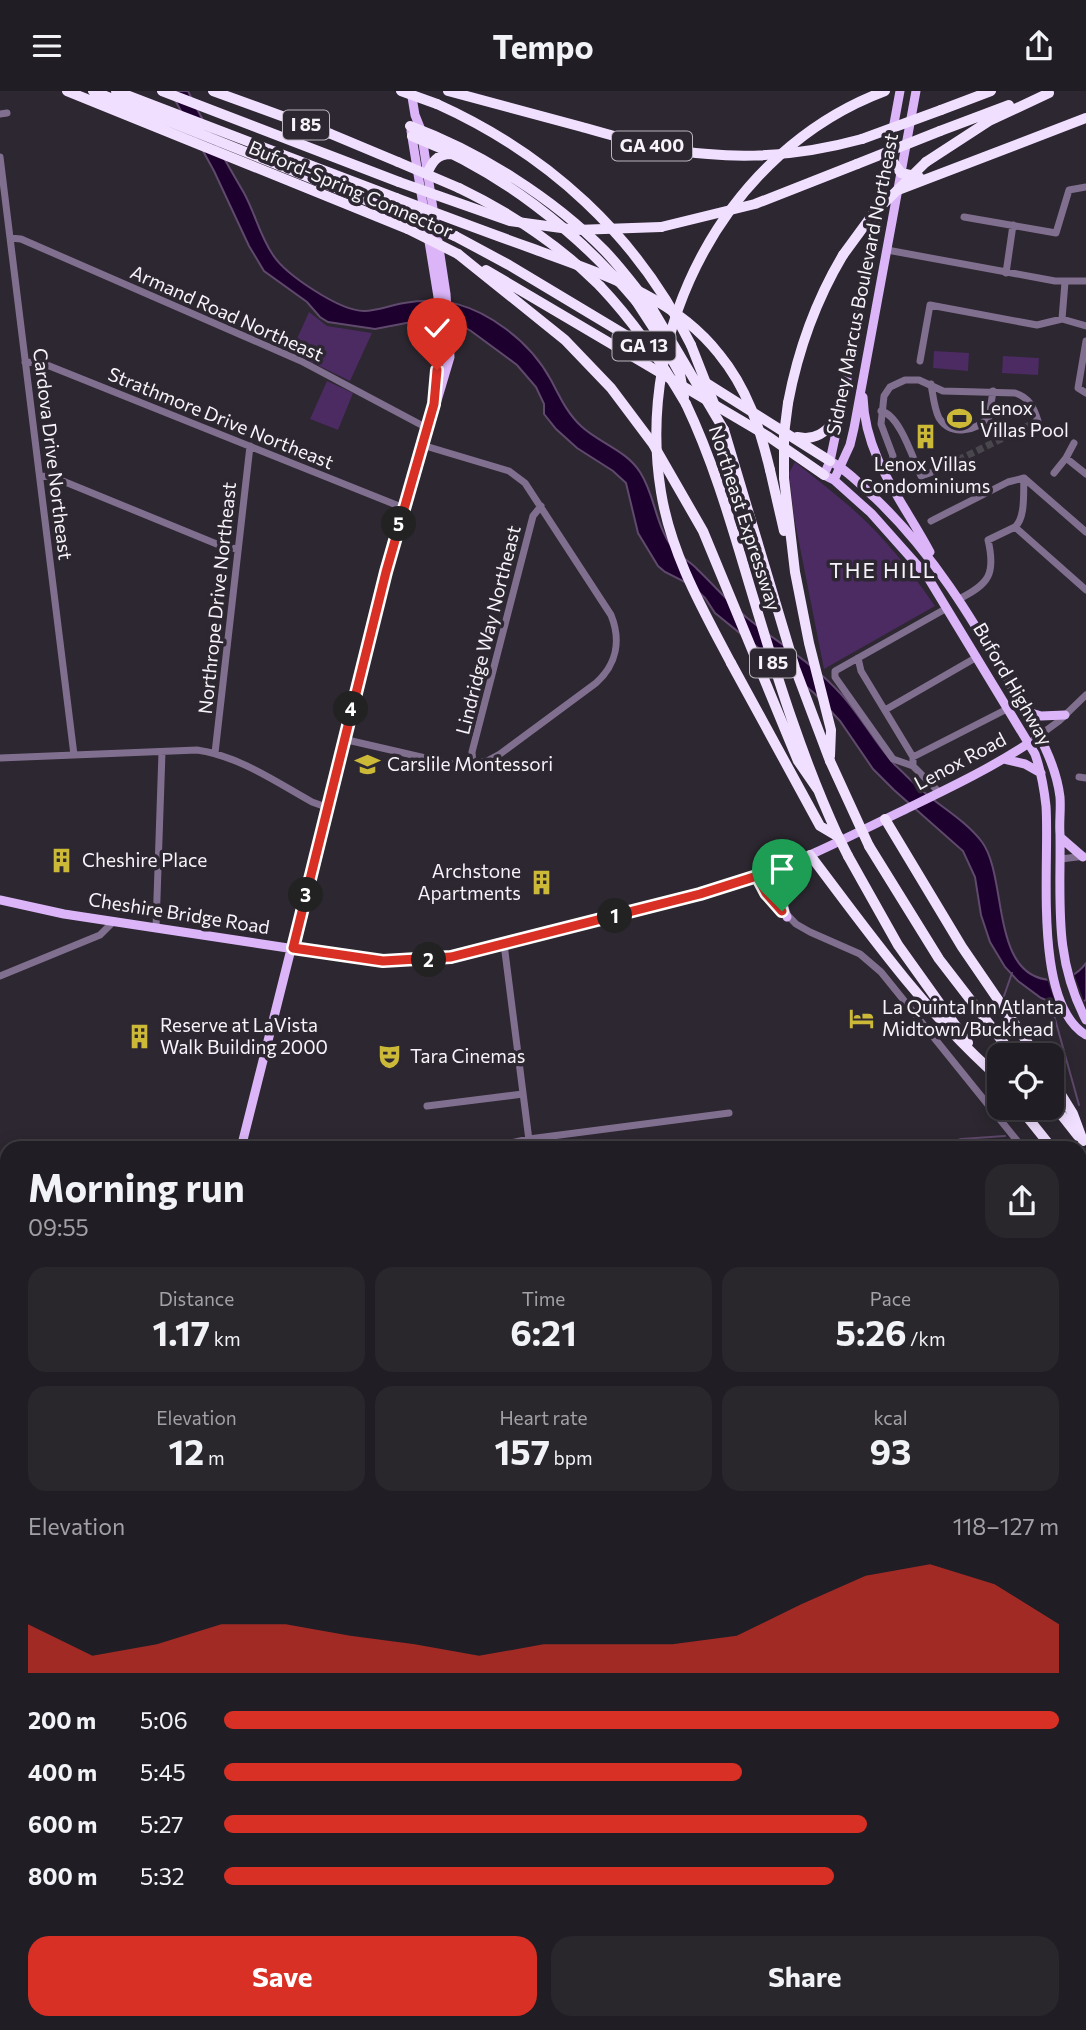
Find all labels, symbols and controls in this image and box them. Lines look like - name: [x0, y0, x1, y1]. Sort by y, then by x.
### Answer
- text: Tempo: [492, 26, 594, 66]
- icon: menu: [28, 27, 66, 65]
- icon: share: [1020, 27, 1058, 65]
- road number: I 85: [283, 110, 329, 139]
- road number: GA 400: [612, 131, 692, 161]
- street label: Sidney Marcus Boulevard Northeast: [821, 131, 902, 437]
- street label: Buford-Spring Connector: [246, 135, 457, 242]
- street label: Armand Road Northeast: [127, 260, 328, 366]
- pin: [407, 298, 467, 370]
- icon: check: [418, 309, 456, 347]
- road number: GA 13: [612, 332, 676, 361]
- street label: Cardova Drive Northeast: [29, 347, 78, 561]
- street label: Strathmore Drive Northeast: [105, 362, 338, 473]
- place label: Lenox Villas Pool: [980, 396, 1069, 441]
- sports icon: Lenox Villas Pool: [946, 405, 974, 433]
- street label: Northeast Expressway: [705, 422, 786, 614]
- building icon: Lenox Villas Condominiums: [911, 422, 939, 450]
- place label: Lenox Villas Condominiums: [860, 452, 990, 497]
- street label: Northrope Drive Northeast: [193, 481, 240, 715]
- pin: 5: [382, 507, 416, 541]
- text: 5: [393, 512, 404, 535]
- street label: Lindridge Way Northeast: [450, 523, 525, 737]
- district label: THE HILL: [829, 557, 937, 582]
- street label: Buford Highway: [969, 618, 1058, 749]
- road number: I 85: [750, 649, 796, 677]
- pin: 4: [334, 691, 368, 727]
- text: 4: [345, 697, 356, 720]
- street label: Lenox Road: [910, 727, 1010, 794]
- school or university icon: Carslile Montessori: [353, 750, 381, 778]
- place label: Carslile Montessori: [387, 752, 553, 775]
- pin: [752, 839, 812, 911]
- building icon: Cheshire Place: [48, 846, 76, 874]
- place label: Cheshire Place: [82, 848, 207, 871]
- icon: arrive: [763, 850, 801, 888]
- place label: Archstone Apartments: [417, 859, 521, 904]
- building icon: Archstone Apartments: [527, 868, 555, 896]
- pin: 3: [288, 877, 324, 913]
- text: 3: [300, 883, 311, 906]
- street label: Cheshire Bridge Road: [87, 887, 271, 938]
- pin: 1: [598, 899, 632, 933]
- text: 1: [610, 904, 619, 927]
- pin: 2: [412, 943, 446, 977]
- text: 2: [423, 948, 434, 971]
- place label: La Quinta Inn Atlanta Midtown/Buckhead: [882, 995, 1064, 1040]
- hotel icon: La Quinta Inn Atlanta Midtown/Buckhead: [848, 1004, 876, 1032]
- place label: Reserve at LaVista Walk Building 2000: [160, 1013, 328, 1058]
- building icon: Reserve at LaVista Walk Building 2000: [126, 1022, 154, 1050]
- theatre icon: Tara Cinemas: [376, 1042, 404, 1070]
- map controls: [987, 1043, 1064, 1120]
- button: locate: [987, 1043, 1064, 1120]
- place label: Tara Cinemas: [410, 1044, 525, 1067]
- text: Morning run: [28, 1163, 245, 1210]
- button: share: [985, 1164, 1059, 1238]
- text: 09:55: [28, 1213, 89, 1241]
- text: Distance: [159, 1287, 234, 1310]
- text: Time: [522, 1287, 565, 1310]
- text: Pace: [870, 1287, 911, 1310]
- text: 1.17: [152, 1310, 210, 1353]
- text: 6:21: [510, 1310, 577, 1353]
- text: 5:26: [836, 1310, 906, 1353]
- text: km: [210, 1327, 241, 1350]
- text: /km: [906, 1327, 945, 1350]
- text: Elevation: [156, 1406, 237, 1429]
- text: Heart rate: [499, 1406, 588, 1429]
- text: kcal: [873, 1406, 908, 1429]
- text: 12: [169, 1429, 204, 1472]
- text: 157: [494, 1429, 550, 1472]
- text: 93: [870, 1429, 911, 1472]
- text: m: [204, 1446, 224, 1469]
- text: bpm: [550, 1446, 593, 1469]
- text: Elevation: [28, 1512, 125, 1540]
- text: 118–127 m: [953, 1512, 1059, 1540]
- text: 200 m: [28, 1706, 96, 1734]
- text: 5:06: [140, 1706, 188, 1734]
- text: 400 m: [28, 1758, 97, 1786]
- text: 5:45: [140, 1758, 186, 1786]
- text: 600 m: [28, 1810, 97, 1838]
- text: 5:27: [140, 1810, 183, 1838]
- text: 800 m: [28, 1862, 97, 1890]
- text: 5:32: [140, 1862, 184, 1890]
- button: Save: [28, 1936, 537, 2016]
- button: Share: [551, 1936, 1059, 2016]

